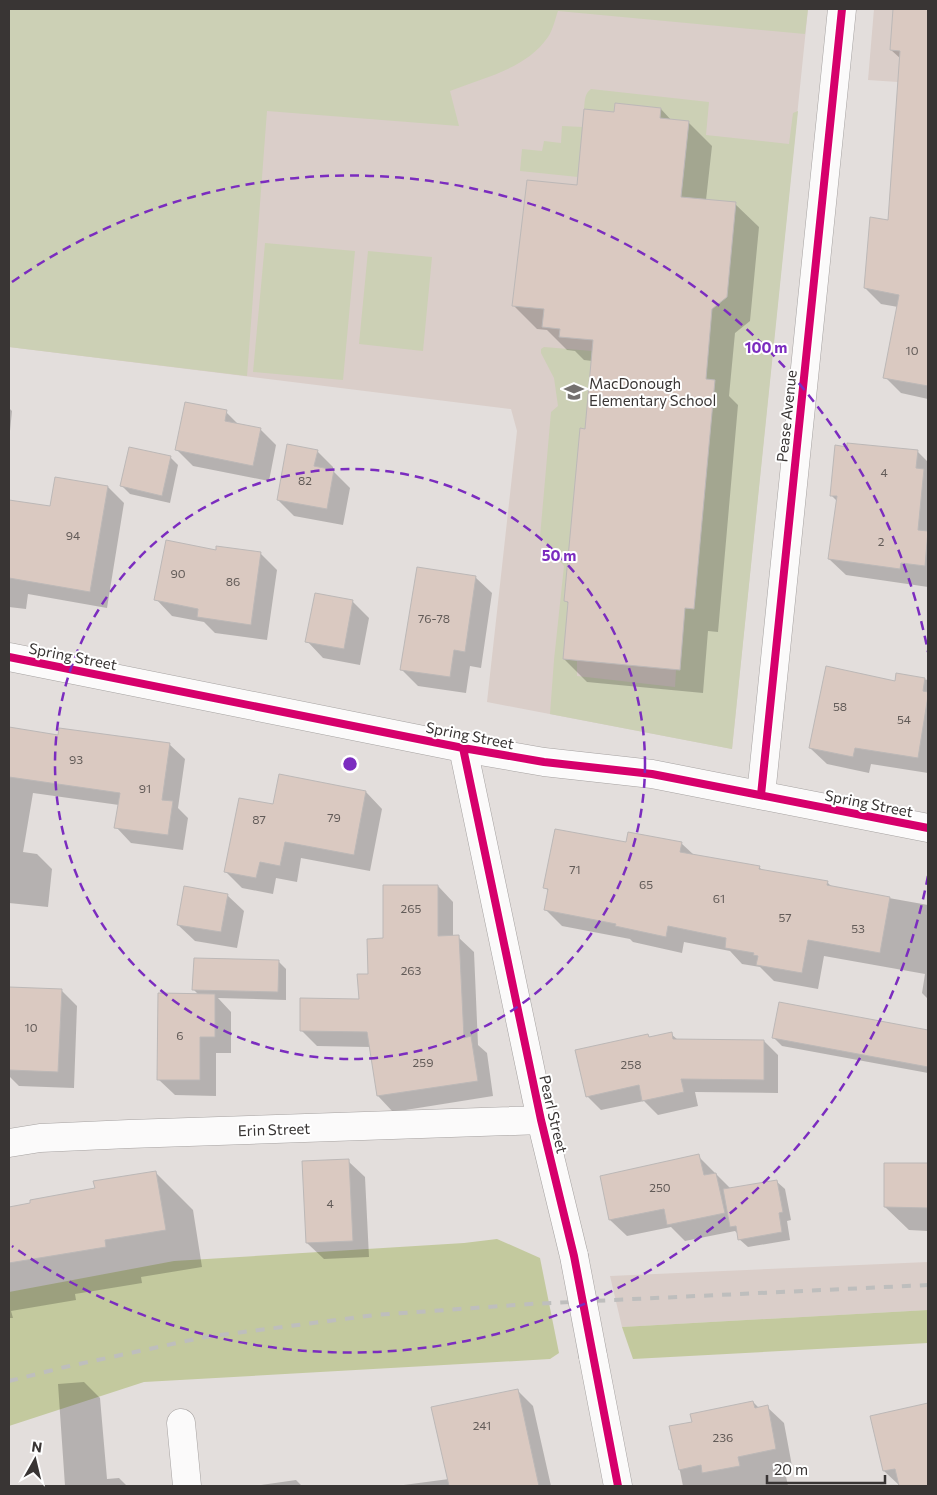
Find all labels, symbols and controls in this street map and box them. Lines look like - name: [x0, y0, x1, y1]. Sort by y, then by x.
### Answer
- text: 100 m: [745, 338, 787, 356]
- house number: 10: [906, 343, 919, 357]
- street label: Pease Avenue: [772, 369, 800, 463]
- place label: MacDonough Elementary School: [589, 374, 716, 409]
- school or university icon: MacDonough Elementary School: [563, 381, 585, 403]
- house number: 4: [880, 465, 888, 479]
- house number: 82: [298, 473, 312, 487]
- house number: 94: [66, 528, 80, 542]
- house number: 2: [878, 534, 885, 548]
- text: 50 m: [542, 546, 576, 564]
- house number: 90: [170, 566, 186, 580]
- house number: 86: [226, 574, 240, 588]
- house number: 76-78: [418, 611, 450, 625]
- street label: Spring Street: [27, 639, 119, 673]
- house number: 58: [833, 699, 847, 713]
- house number: 54: [897, 712, 911, 726]
- street label: Spring Street: [424, 718, 516, 752]
- house number: 93: [69, 752, 83, 766]
- centre of rings: [341, 755, 359, 773]
- house number: 91: [139, 781, 151, 795]
- street label: Spring Street: [823, 786, 915, 820]
- house number: 79: [327, 810, 341, 824]
- house number: 87: [252, 812, 266, 826]
- house number: 71: [569, 862, 581, 876]
- house number: 65: [639, 877, 653, 891]
- house number: 61: [713, 891, 725, 905]
- house number: 265: [401, 901, 421, 915]
- house number: 57: [778, 910, 792, 924]
- house number: 53: [851, 921, 865, 935]
- house number: 263: [401, 963, 422, 977]
- house number: 10: [25, 1020, 38, 1034]
- house number: 6: [176, 1028, 184, 1042]
- house number: 259: [413, 1055, 433, 1069]
- house number: 258: [621, 1057, 641, 1071]
- street label: Pearl Street: [536, 1073, 572, 1155]
- street label: Erin Street: [237, 1119, 311, 1139]
- house number: 250: [649, 1180, 671, 1194]
- house number: 4: [326, 1196, 334, 1210]
- house number: 241: [473, 1418, 491, 1432]
- house number: 236: [713, 1430, 733, 1444]
- north arrow: [10, 1435, 60, 1485]
- text: N: [30, 1437, 43, 1456]
- scale bar: [767, 1452, 884, 1484]
- text: 20 m: [774, 1460, 808, 1478]

